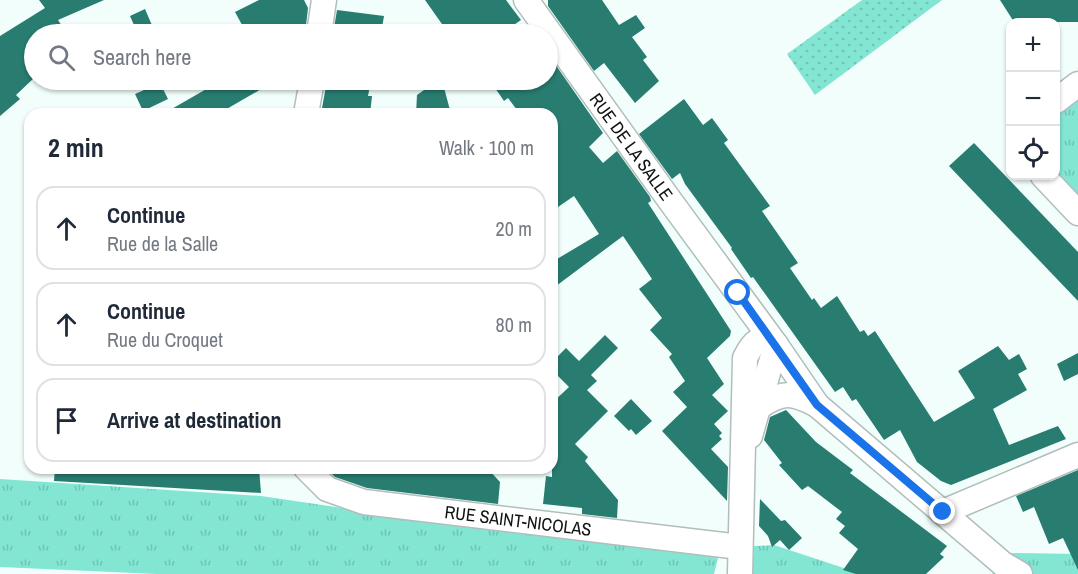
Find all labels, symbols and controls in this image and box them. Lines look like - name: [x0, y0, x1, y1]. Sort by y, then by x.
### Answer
- map controls: [1006, 18, 1060, 180]
- button: +: [1006, 18, 1060, 72]
- search box: [24, 24, 558, 90]
- icon: search: [45, 41, 78, 74]
- text: Search here: [93, 42, 191, 72]
- button: −: [1006, 72, 1060, 126]
- street label: RUE DE LA SALLE: [584, 88, 679, 205]
- button: locate: [1006, 126, 1060, 180]
- text: 2 min: [48, 130, 104, 165]
- text: Walk · 100 m: [439, 134, 534, 161]
- text: Continue: [107, 200, 185, 230]
- icon: ahead: [50, 212, 83, 245]
- text: 20 m: [496, 215, 532, 242]
- text: Rue de la Salle: [107, 230, 218, 257]
- route start: [724, 279, 750, 305]
- text: Continue: [107, 296, 185, 326]
- icon: ahead: [50, 308, 83, 341]
- text: 80 m: [496, 311, 532, 338]
- text: Rue du Croquet: [107, 326, 223, 353]
- icon: arrive: [50, 404, 83, 437]
- text: Arrive at destination: [107, 405, 281, 435]
- route end: [929, 498, 955, 524]
- street label: RUE SAINT-NICOLAS: [443, 499, 593, 542]

